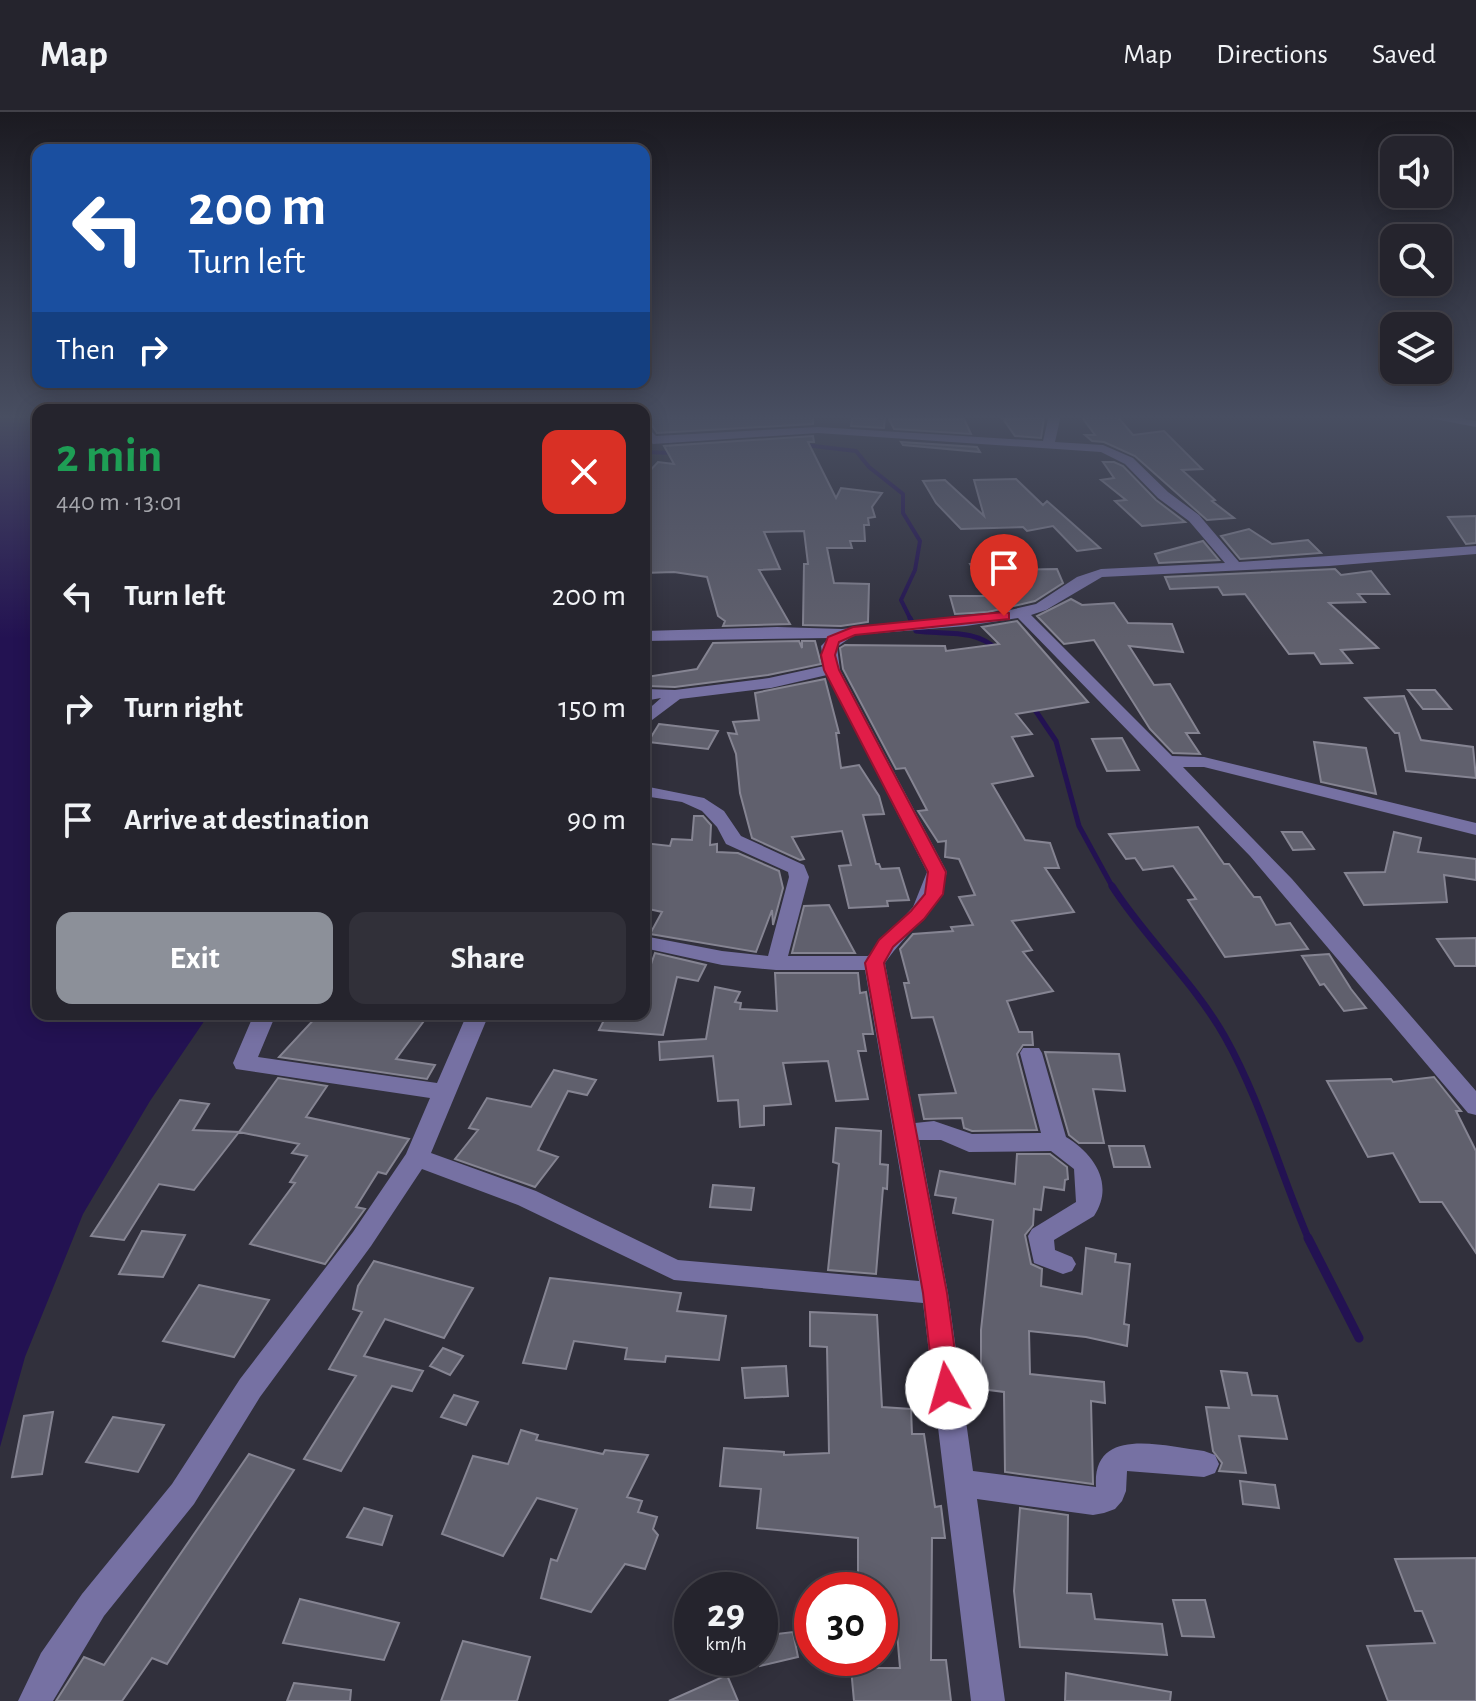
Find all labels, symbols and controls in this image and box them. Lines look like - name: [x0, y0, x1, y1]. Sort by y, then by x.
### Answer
- text: Map: [40, 36, 108, 74]
- text: Map: [1123, 41, 1172, 69]
- text: Directions: [1216, 41, 1328, 69]
- text: Saved: [1372, 41, 1436, 69]
- map controls: [1380, 136, 1452, 384]
- button: sound: [1380, 136, 1452, 208]
- icon: left: [56, 176, 160, 280]
- text: 200 m: [188, 179, 326, 235]
- button: search: [1380, 224, 1452, 296]
- text: Turn left: [188, 244, 305, 280]
- button: layers: [1380, 312, 1452, 384]
- icon: right: [131, 328, 175, 372]
- text: Then: [56, 335, 115, 365]
- button: close: [542, 430, 626, 514]
- text: 2 min: [56, 433, 163, 481]
- text: 440 m · 13:01: [56, 489, 183, 515]
- pin: [970, 534, 1038, 616]
- icon: arrive: [982, 546, 1026, 590]
- icon: left: [56, 574, 100, 618]
- text: Turn left: [124, 581, 225, 611]
- text: 200 m: [552, 581, 626, 611]
- icon: right: [56, 686, 100, 730]
- text: Turn right: [124, 693, 243, 723]
- text: 150 m: [558, 693, 626, 723]
- icon: arrive: [56, 798, 100, 842]
- text: Arrive at destination: [124, 805, 370, 835]
- text: 90 m: [567, 805, 626, 835]
- button: Exit: [56, 912, 333, 1004]
- button: Share: [349, 912, 626, 1004]
- position arrow: [905, 1346, 989, 1430]
- speed limit sign: 30: [794, 1572, 898, 1676]
- text: 29: [707, 1594, 745, 1634]
- text: km/h: [705, 1634, 747, 1654]

